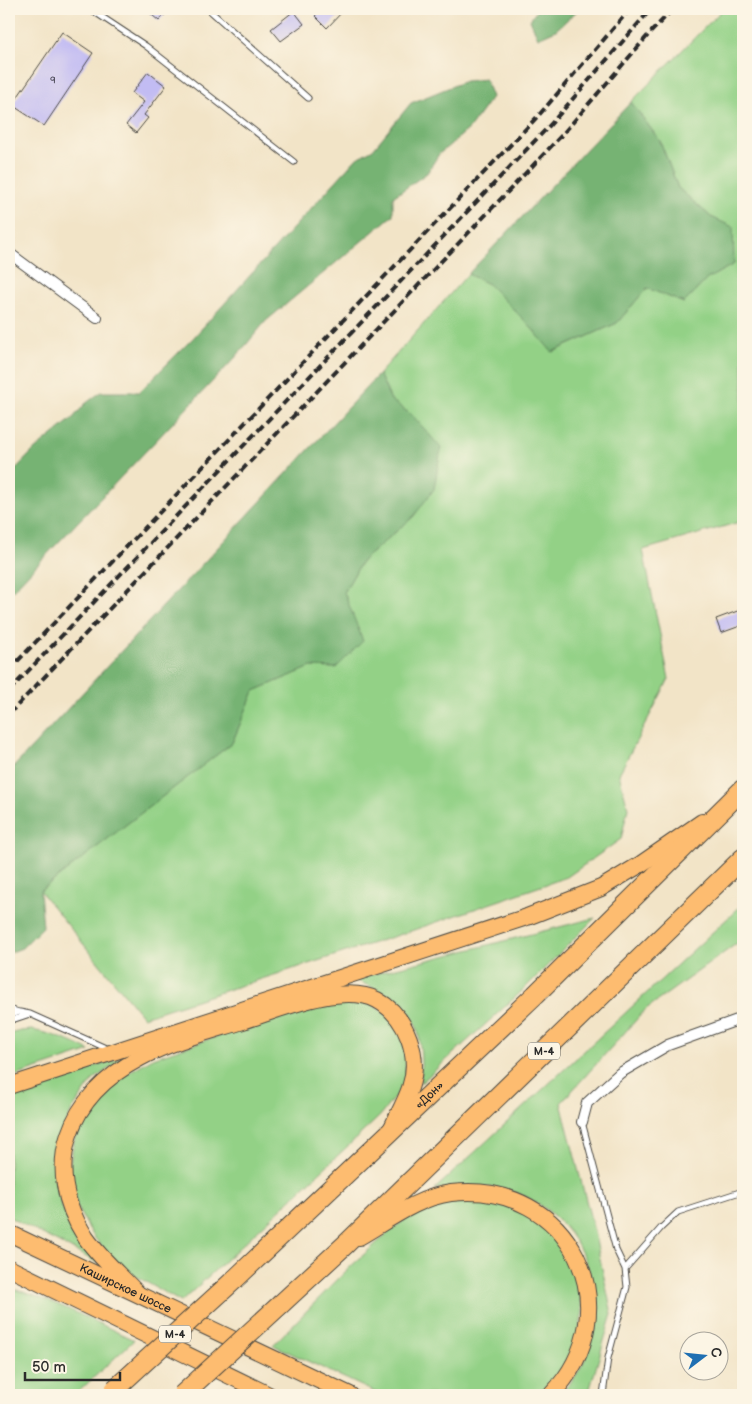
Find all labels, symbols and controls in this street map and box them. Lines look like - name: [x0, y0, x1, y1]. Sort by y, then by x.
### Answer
- house number: 9: [50, 74, 56, 86]
- road number: М-4: [528, 1042, 560, 1060]
- street label: «Дон»: [412, 1078, 448, 1113]
- street label: Каширское шоссе: [77, 1261, 174, 1317]
- road number: М-4: [159, 1326, 191, 1342]
- north arrow: [680, 1332, 730, 1382]
- text: С: [707, 1346, 726, 1360]
- scale bar: [25, 1349, 120, 1381]
- text: 50 m: [32, 1358, 66, 1377]

